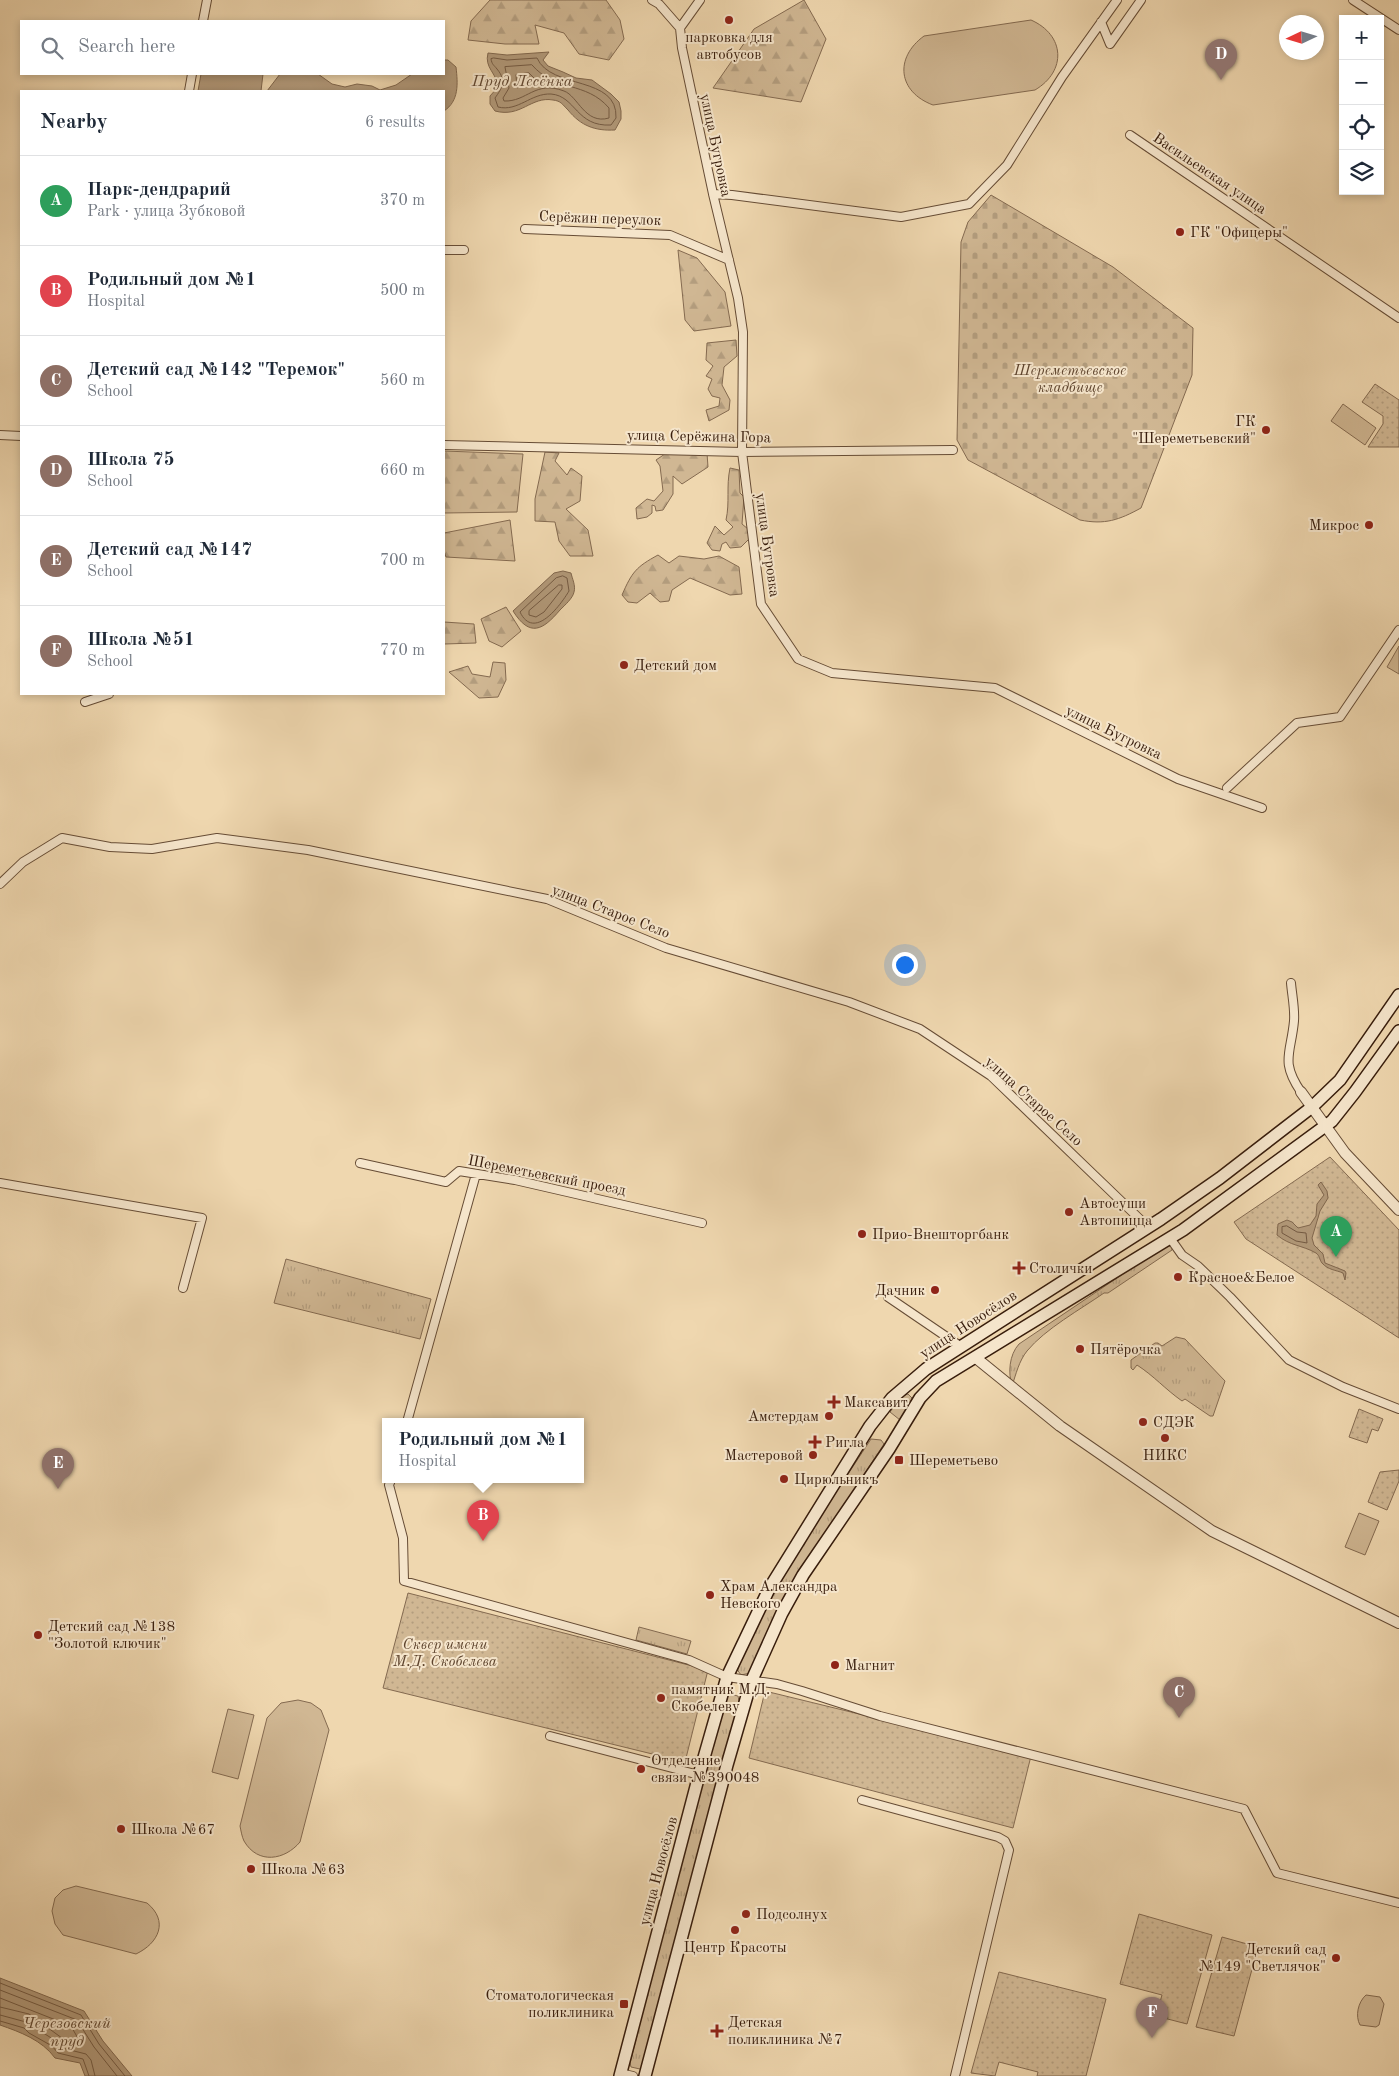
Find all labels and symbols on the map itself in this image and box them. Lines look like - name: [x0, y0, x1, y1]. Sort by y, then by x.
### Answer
- marker: парковка для автобусов: [723, 14, 735, 26]
- north arrow: [1279, 15, 1324, 60]
- place label: парковка для автобусов: [685, 31, 773, 63]
- pin: D: [1205, 39, 1237, 80]
- water label: Пруд Лесёнка: [471, 74, 573, 90]
- street label: улица Бугровка: [696, 92, 733, 199]
- street label: Васильевская улица: [1150, 131, 1269, 218]
- street label: Серёжин переулок: [539, 210, 662, 229]
- marker: ГК "Офицеры": [1174, 226, 1186, 238]
- place label: ГК "Офицеры": [1190, 226, 1288, 241]
- park label: Шереметьевское кладбище: [1013, 364, 1126, 396]
- place label: ГК "Шереметьевский": [1132, 415, 1256, 447]
- marker: ГК "Шереметьевский": [1260, 424, 1272, 436]
- street label: улица Серёжина Гора: [627, 429, 772, 446]
- street label: улица Бугровка: [752, 492, 781, 599]
- place label: Микрос: [1309, 519, 1359, 534]
- marker: Микрос: [1363, 519, 1375, 531]
- marker: Детский дом: [618, 659, 630, 671]
- place label: Детский дом: [634, 659, 717, 674]
- street label: улица Бугровка: [1063, 704, 1164, 763]
- street label: улица Старое Село: [549, 883, 672, 942]
- your location: [892, 952, 918, 978]
- street label: улица Старое Село: [981, 1055, 1085, 1150]
- street label: Шереметьевский проезд: [467, 1154, 628, 1199]
- place label: Автосуши Автопицца: [1079, 1197, 1153, 1229]
- marker: Автосуши Автопицца: [1063, 1206, 1075, 1218]
- pin: A: [1320, 1216, 1352, 1257]
- marker: Прио-Внешторгбанк: [856, 1228, 868, 1240]
- place label: Прио-Внешторгбанк: [872, 1228, 1009, 1243]
- marker: Столички: [1013, 1262, 1025, 1274]
- place label: Столички: [1029, 1262, 1092, 1277]
- marker: Красное&Белое: [1172, 1271, 1184, 1283]
- place label: Красное&Белое: [1188, 1271, 1295, 1286]
- place label: Дачник: [875, 1284, 925, 1299]
- marker: Дачник: [929, 1284, 941, 1296]
- street label: улица Новосёлов: [918, 1288, 1020, 1362]
- marker: Пятёрочка: [1074, 1343, 1086, 1355]
- place label: Пятёрочка: [1090, 1343, 1162, 1358]
- marker: Максавит: [828, 1396, 840, 1408]
- place label: Максавит: [844, 1396, 908, 1411]
- place label: Амстердам: [748, 1410, 819, 1425]
- marker: Амстердам: [823, 1410, 835, 1422]
- marker: СДЭК: [1137, 1416, 1149, 1428]
- place label: СДЭК: [1153, 1416, 1195, 1431]
- marker: НИКС: [1159, 1432, 1171, 1444]
- marker: Ригла: [809, 1436, 821, 1448]
- place label: Ригла: [825, 1436, 865, 1451]
- pin: E: [42, 1448, 74, 1489]
- place label: Мастеровой: [725, 1449, 803, 1464]
- marker: Мастеровой: [807, 1449, 819, 1461]
- place label: НИКС: [1143, 1449, 1187, 1464]
- marker: Шереметьево: [893, 1454, 905, 1466]
- place label: Шереметьево: [909, 1454, 998, 1469]
- marker: Цирюльникъ: [778, 1473, 790, 1485]
- place label: Цирюльникъ: [794, 1473, 878, 1488]
- pin: B: [467, 1500, 499, 1541]
- place label: Храм Александра Невского: [720, 1580, 838, 1612]
- marker: Храм Александра Невского: [704, 1589, 716, 1601]
- place label: Детский сад №138 "Золотой ключик": [48, 1620, 175, 1652]
- marker: Детский сад №138 "Золотой ключик": [32, 1629, 44, 1641]
- park label: Сквер имени М.Д. Скобелева: [392, 1638, 497, 1670]
- marker: Магнит: [829, 1659, 841, 1671]
- place label: Магнит: [845, 1659, 895, 1674]
- pin: C: [1163, 1677, 1195, 1718]
- place label: памятник М.Д. Скобелеву: [671, 1683, 770, 1715]
- marker: памятник М.Д. Скобелеву: [655, 1692, 667, 1704]
- place label: Отделение связи №390048: [651, 1754, 760, 1786]
- marker: Отделение связи №390048: [635, 1763, 647, 1775]
- street label: улица Новосёлов: [638, 1815, 681, 1927]
- marker: Школа №67: [115, 1823, 127, 1835]
- place label: Школа №67: [131, 1823, 215, 1838]
- marker: Школа №63: [245, 1863, 257, 1875]
- place label: Школа №63: [261, 1863, 345, 1878]
- marker: Подсолнух: [740, 1908, 752, 1920]
- place label: Подсолнух: [756, 1908, 828, 1923]
- marker: Центр Красоты: [729, 1924, 741, 1936]
- place label: Центр Красоты: [683, 1941, 787, 1956]
- place label: Детский сад №149 "Светлячок": [1199, 1943, 1327, 1975]
- marker: Детский сад №149 "Светлячок": [1330, 1952, 1342, 1964]
- place label: Стоматологическая поликлиника: [486, 1989, 615, 2021]
- pin: F: [1136, 1997, 1168, 2038]
- marker: Стоматологическая поликлиника: [618, 1998, 630, 2010]
- water label: Черезовский пруд: [23, 2016, 111, 2050]
- place label: Детская поликлиника №7: [728, 2016, 843, 2048]
- marker: Детская поликлиника №7: [710, 2024, 724, 2038]

